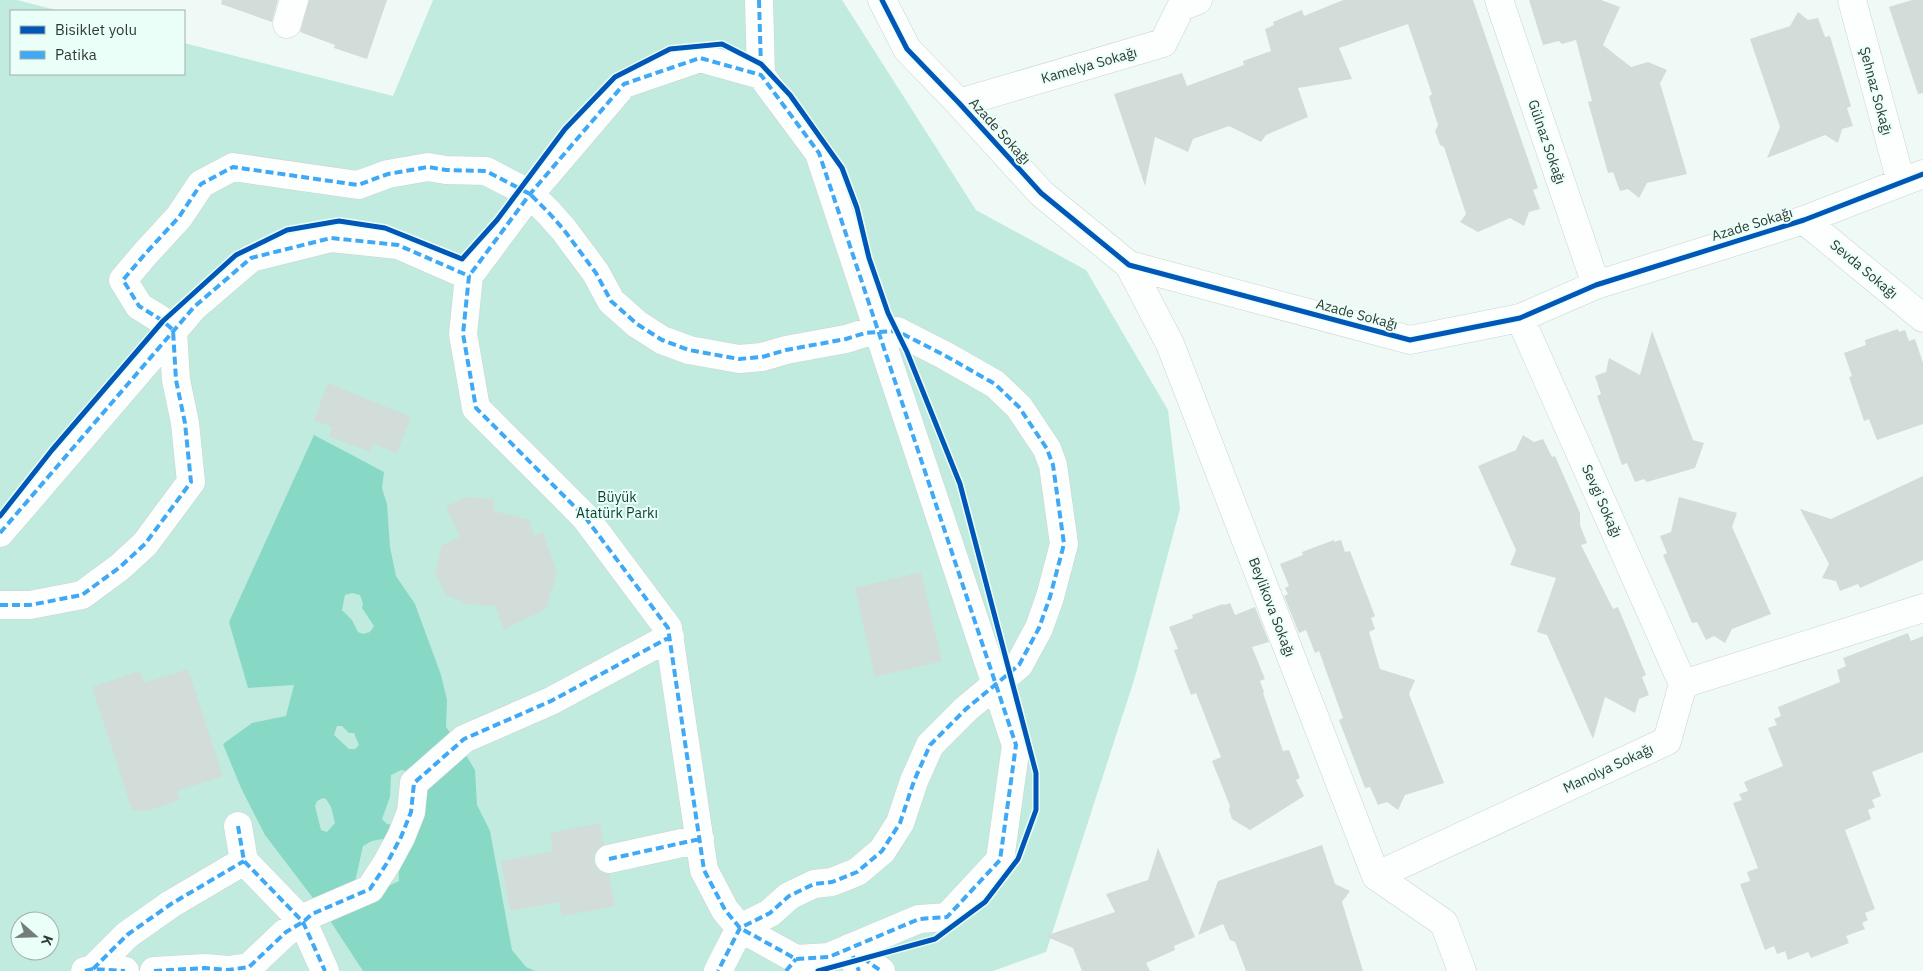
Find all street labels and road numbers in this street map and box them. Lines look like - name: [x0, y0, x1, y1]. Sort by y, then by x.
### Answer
- street label: Kamelya Sokağı: [1039, 43, 1139, 87]
- street label: Şehnaz Sokağı: [1856, 45, 1896, 137]
- street label: Azade Sokağı: [965, 94, 1035, 168]
- street label: Gülnaz Sokağı: [1524, 97, 1570, 187]
- street label: Azade Sokağı: [1709, 203, 1795, 245]
- street label: Sevda Sokağı: [1826, 235, 1902, 303]
- street label: Azade Sokağı: [1314, 294, 1400, 334]
- street label: Sevgi Sokağı: [1578, 462, 1626, 540]
- street label: Beylikova Sokağı: [1245, 555, 1299, 659]
- street label: Manolya Sokağı: [1560, 739, 1656, 797]

